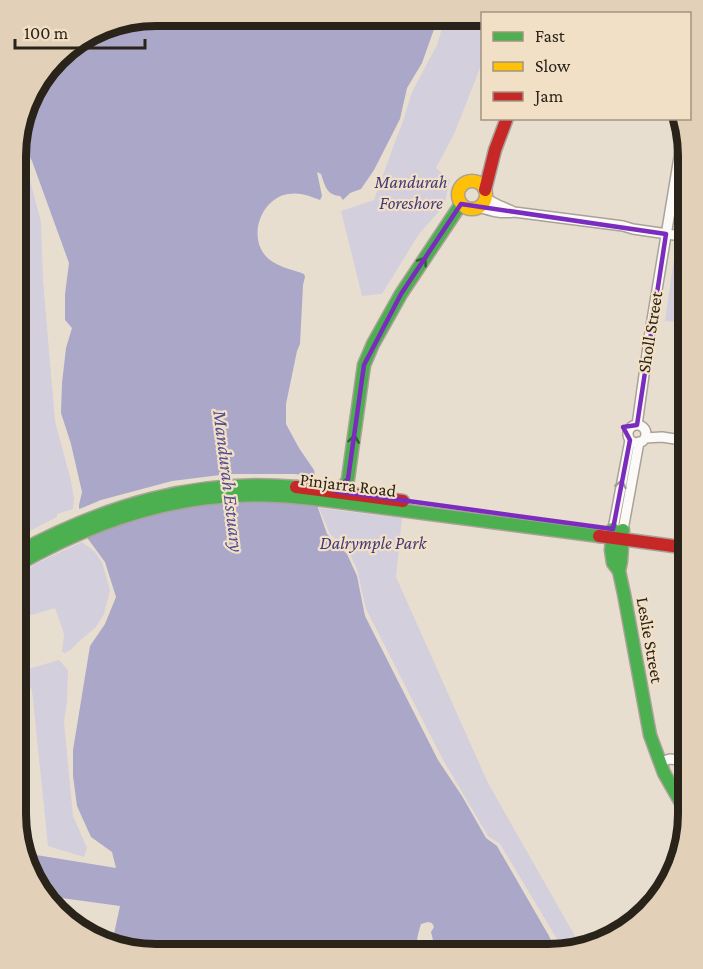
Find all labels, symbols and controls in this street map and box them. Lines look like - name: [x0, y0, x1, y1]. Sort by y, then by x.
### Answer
- scale bar: [15, 12, 146, 50]
- legend: [481, 12, 691, 120]
- text: 100 m: [24, 23, 69, 43]
- text: Fast: [535, 26, 566, 46]
- text: Slow: [535, 56, 571, 76]
- text: Jam: [533, 86, 564, 106]
- park label: Mandurah Foreshore: [373, 172, 448, 213]
- one-way arrow: [416, 257, 427, 268]
- street label: Sholl Street: [634, 289, 666, 374]
- water label: Mandurah Estuary: [208, 408, 249, 553]
- one-way arrow: [347, 435, 359, 444]
- street label: Pinjarra Road: [299, 469, 398, 502]
- one-way arrow: [614, 479, 627, 489]
- park label: Dalrymple Park: [320, 533, 427, 553]
- street label: Leslie Street: [633, 595, 668, 686]

